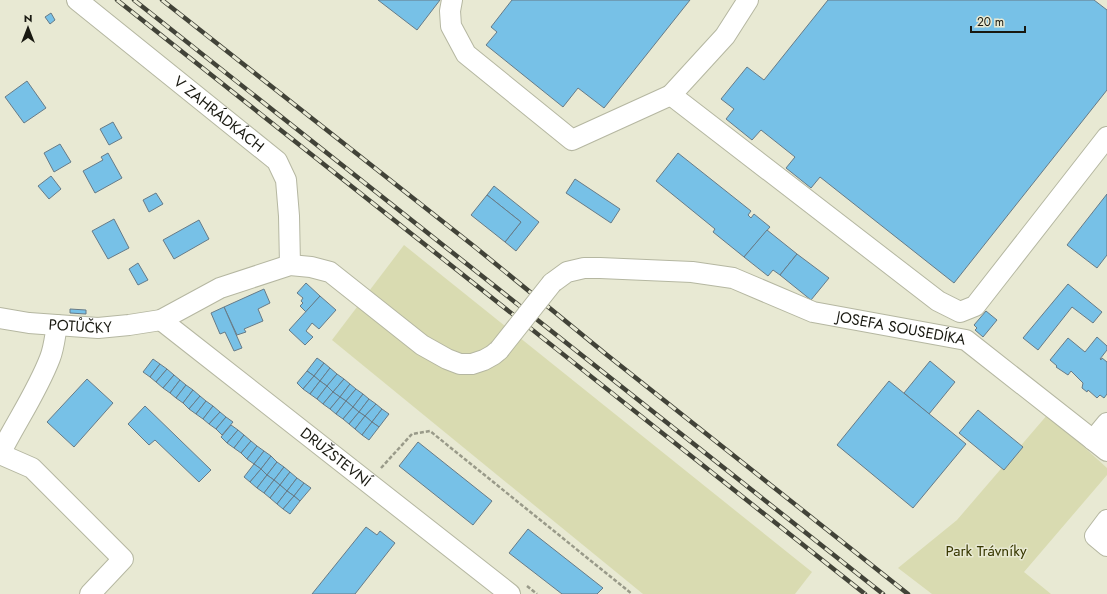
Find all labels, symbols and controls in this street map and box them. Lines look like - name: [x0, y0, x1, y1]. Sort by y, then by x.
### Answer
- north arrow: [8, 8, 48, 48]
- scale bar: [971, 8, 1025, 34]
- text: N: [24, 10, 32, 26]
- text: 20 m: [977, 13, 1004, 31]
- street label: V ZAHRÁDKÁCH: [169, 71, 269, 157]
- street label: JOSEFA SOUSEDÍKA: [833, 305, 968, 351]
- street label: POTŮČKY: [48, 313, 114, 339]
- street label: DRUŽSTEVNÍ: [295, 422, 376, 492]
- park label: Park Trávníky: [945, 540, 1027, 562]

